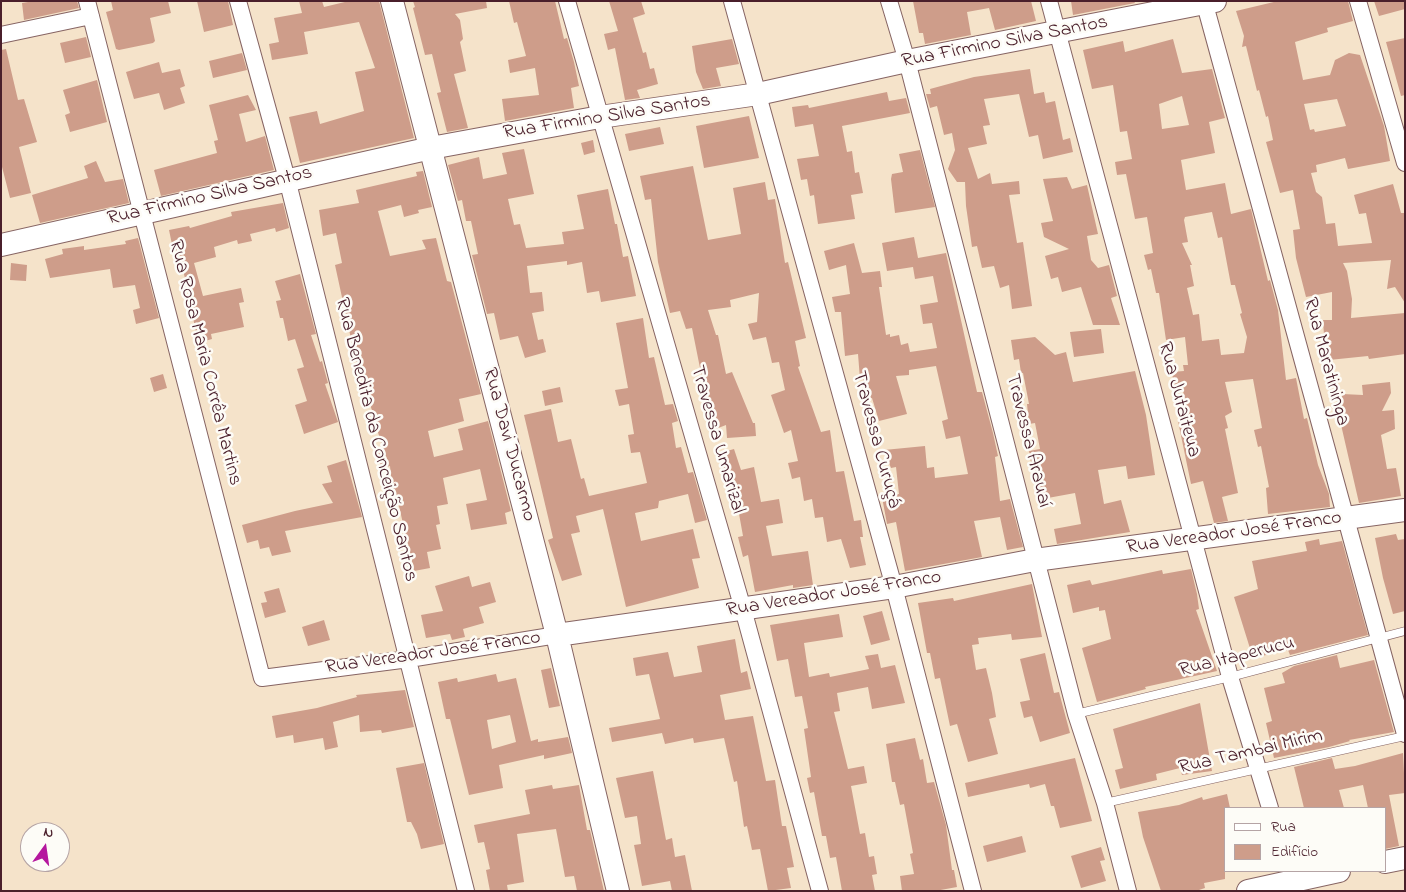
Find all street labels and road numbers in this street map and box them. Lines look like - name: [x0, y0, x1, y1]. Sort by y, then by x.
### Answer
- street label: Rua Firmino Silva Santos: [900, 11, 1110, 75]
- street label: Rua Firmino Silva Santos: [502, 90, 712, 146]
- street label: Rua Firmino Silva Santos: [105, 162, 315, 232]
- street label: Rua Rosa Maria Corrêa Martins: [162, 238, 246, 488]
- street label: Rua Maratininga: [1296, 295, 1354, 429]
- street label: Rua Benedita da Conceição Santos: [328, 296, 422, 584]
- street label: Rua Jutaiteua: [1151, 340, 1205, 460]
- street label: Travessa Umarizal: [683, 363, 749, 517]
- street label: Rua Davi Ducarmo: [476, 366, 540, 524]
- street label: Travessa Curuçá: [845, 369, 905, 511]
- street label: Travessa Arauaí: [999, 372, 1055, 510]
- street label: Rua Vereador José Franco: [1125, 507, 1343, 561]
- street label: Rua Vereador José Franco: [725, 566, 943, 624]
- street label: Rua Vereador José Franco: [324, 627, 542, 681]
- street label: Rua Itaperucu: [1177, 632, 1297, 684]
- street label: Rua Tambai Mirim: [1177, 725, 1325, 781]

